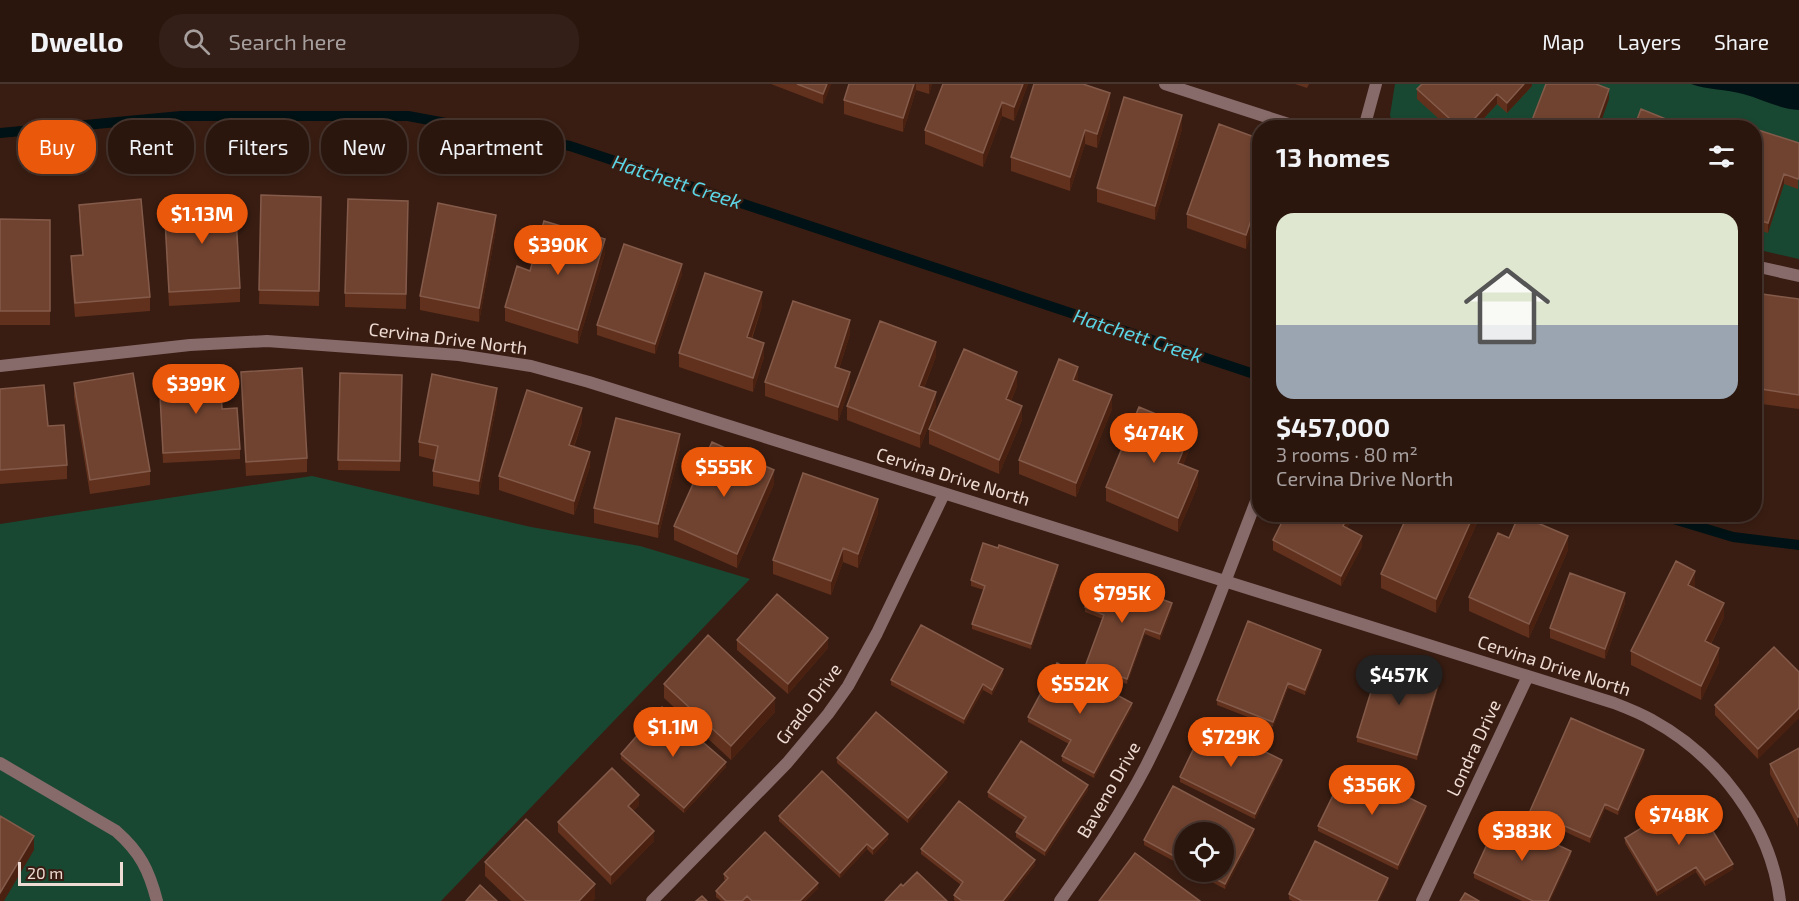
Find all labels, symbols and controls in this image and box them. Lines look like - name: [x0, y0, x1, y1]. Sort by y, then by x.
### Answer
- search box: [159, 14, 579, 68]
- text: Dwello: [30, 24, 123, 58]
- icon: search: [180, 25, 213, 58]
- text: Search here: [228, 28, 347, 54]
- text: Map: [1542, 29, 1584, 54]
- text: Layers: [1617, 29, 1681, 54]
- text: Share: [1714, 29, 1769, 54]
- chip: Buy: [18, 120, 96, 174]
- chip: Rent: [108, 120, 194, 174]
- chip: Filters: [206, 120, 309, 174]
- chip: New: [321, 120, 407, 174]
- chip: Apartment: [419, 120, 564, 174]
- icon: filters: [1705, 140, 1738, 173]
- text: 13 homes: [1276, 141, 1390, 172]
- water label: Hatchett Creek: [609, 149, 745, 213]
- pin: $1.13M: [153, 194, 251, 245]
- text: $1.13M: [171, 201, 233, 225]
- pin: $390K: [516, 225, 600, 276]
- text: $390K: [528, 232, 588, 256]
- icon: home: [1453, 252, 1561, 360]
- water label: Hatchett Creek: [1070, 303, 1206, 367]
- street label: Cervina Drive North: [368, 317, 529, 359]
- pin: $399K: [154, 364, 238, 415]
- text: $399K: [166, 371, 226, 395]
- text: $457,000: [1276, 411, 1390, 442]
- pin: $474K: [1112, 413, 1196, 464]
- text: $474K: [1124, 420, 1184, 444]
- street label: Cervina Drive North: [874, 442, 1033, 510]
- text: 3 rooms · 80 m²: [1276, 442, 1418, 466]
- pin: $555K: [682, 447, 766, 498]
- text: $555K: [695, 454, 753, 478]
- text: Cervina Drive North: [1276, 466, 1453, 490]
- pin: $795K: [1080, 573, 1164, 624]
- text: $795K: [1093, 580, 1151, 604]
- street label: Cervina Drive North: [1475, 630, 1634, 700]
- pin: $457K: [1357, 655, 1441, 706]
- street label: Grado Drive: [771, 659, 846, 748]
- text: $457K: [1370, 662, 1428, 686]
- pin: $552K: [1038, 664, 1122, 715]
- text: $552K: [1051, 671, 1109, 695]
- street label: Londra Drive: [1441, 696, 1505, 799]
- pin: $1.1M: [631, 707, 715, 758]
- text: $1.1M: [647, 714, 699, 738]
- pin: $729K: [1189, 717, 1273, 768]
- text: $729K: [1202, 724, 1260, 748]
- street label: Baveno Drive: [1072, 737, 1145, 842]
- pin: $356K: [1330, 765, 1414, 816]
- text: $356K: [1343, 772, 1401, 796]
- pin: $748K: [1637, 795, 1721, 846]
- text: $748K: [1649, 802, 1709, 826]
- pin: $383K: [1480, 811, 1564, 862]
- text: $383K: [1492, 818, 1552, 842]
- map controls: [1174, 822, 1234, 882]
- button: locate: [1174, 822, 1234, 882]
- scale bar: [18, 859, 123, 886]
- text: 20 m: [27, 863, 63, 882]

